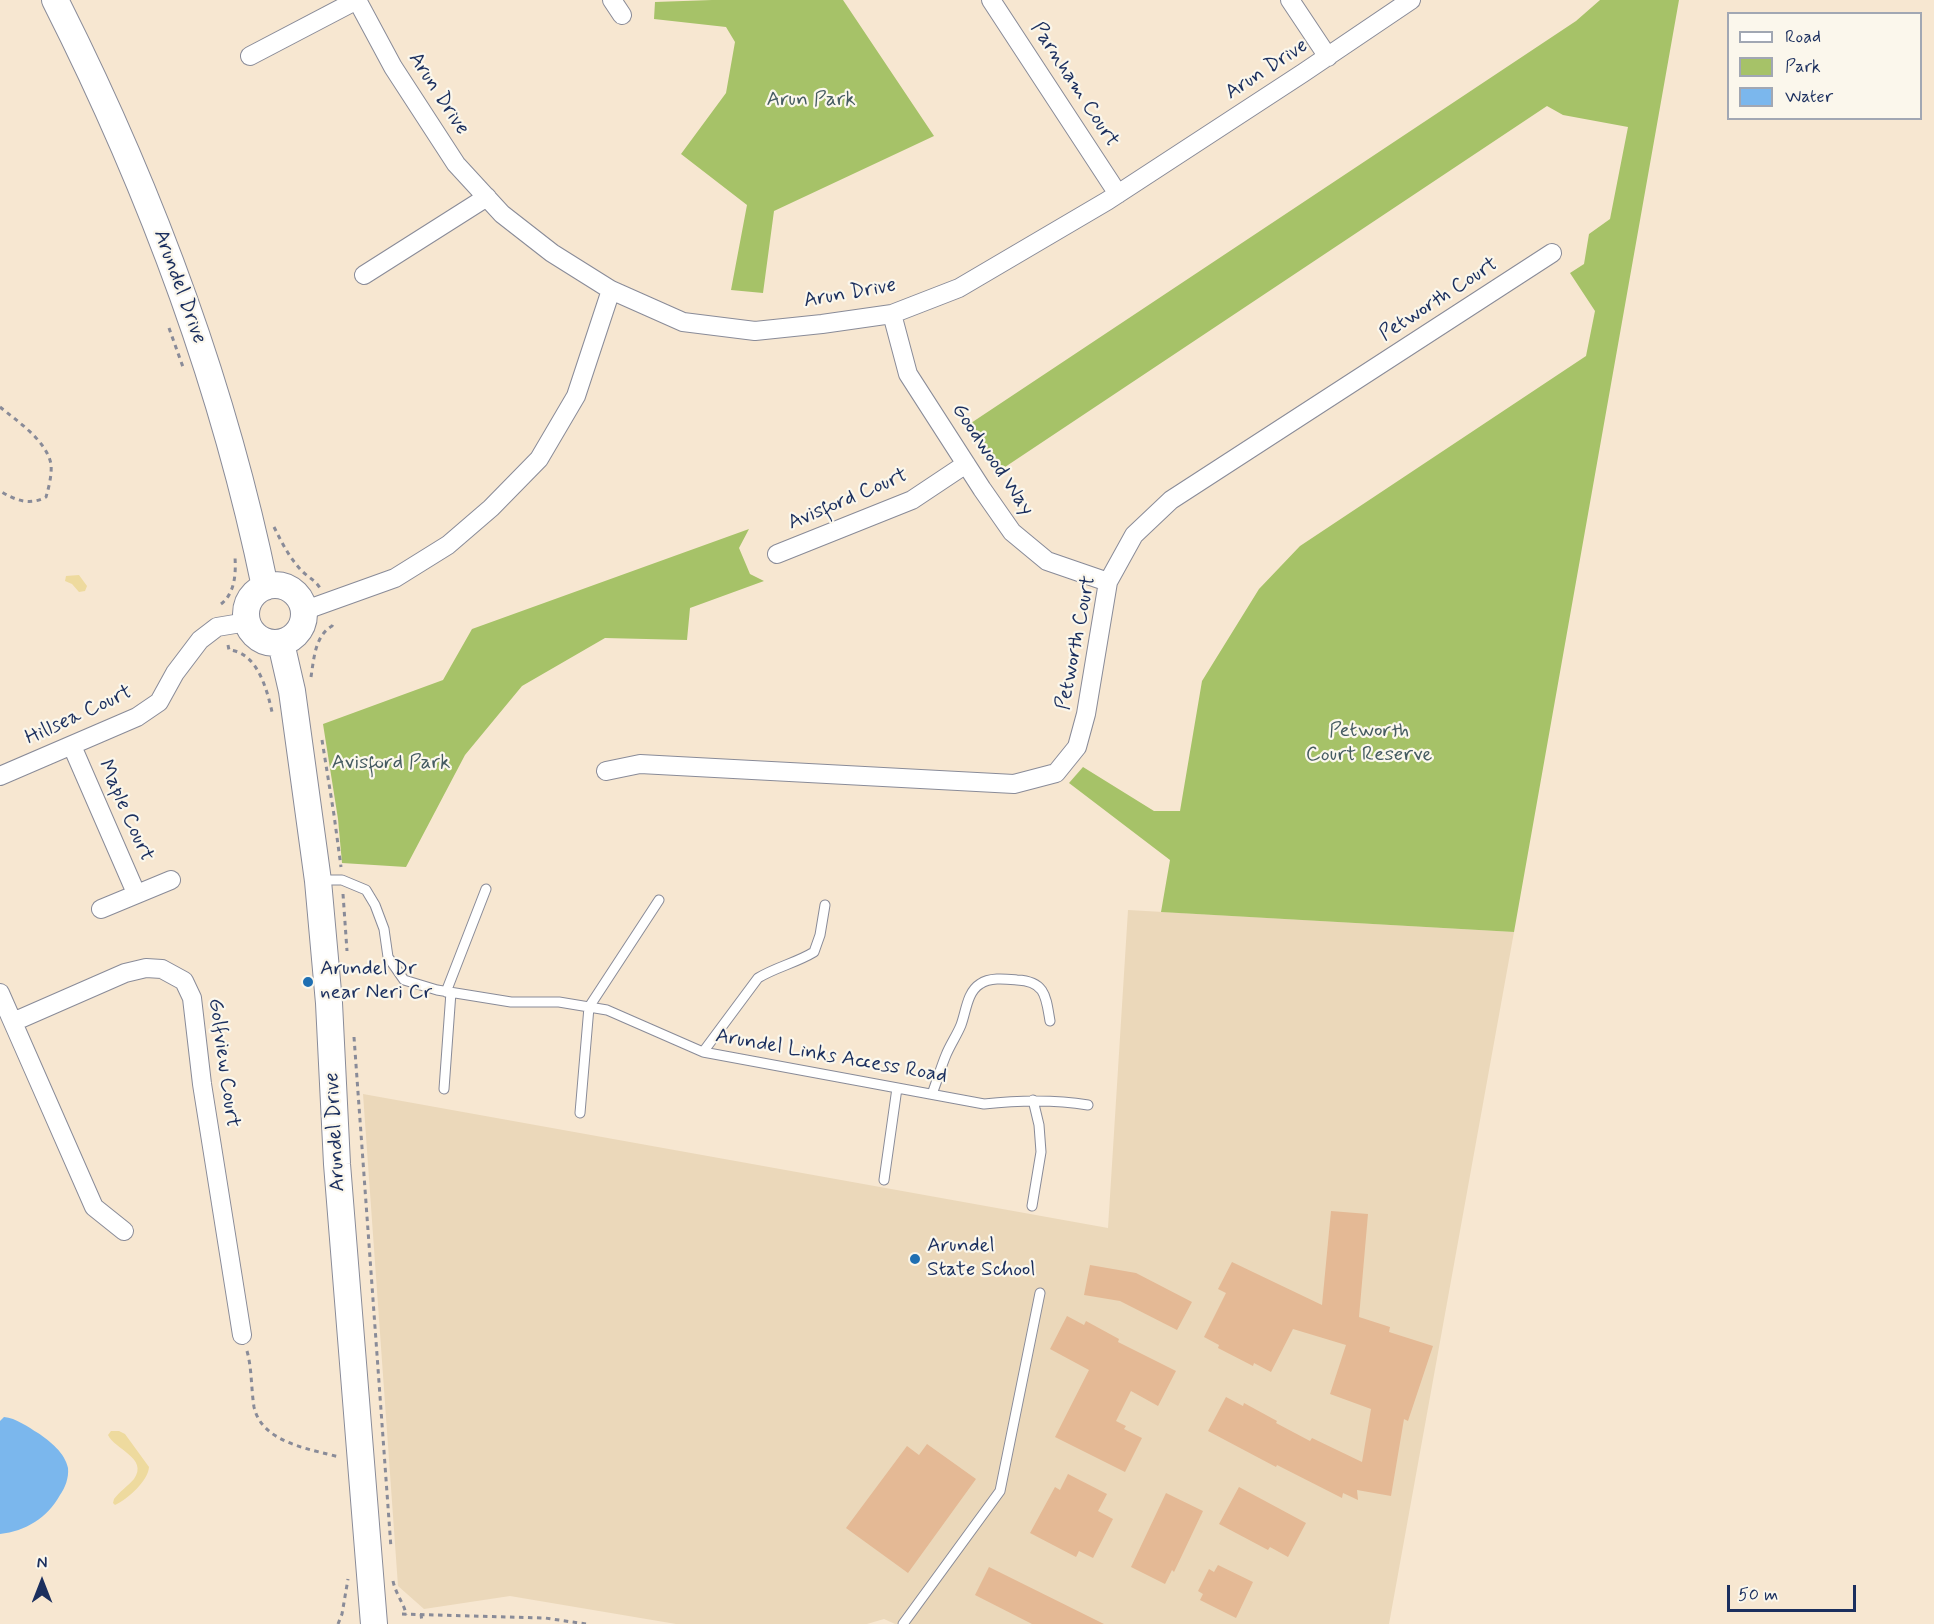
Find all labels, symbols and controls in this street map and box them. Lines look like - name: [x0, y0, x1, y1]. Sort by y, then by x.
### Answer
- legend: [1727, 12, 1922, 120]
- street label: Parnham Court: [1024, 18, 1124, 152]
- text: Road: [1785, 25, 1821, 49]
- street label: Arun Drive: [1221, 34, 1313, 106]
- street label: Arun Drive: [402, 48, 474, 140]
- text: Park: [1785, 55, 1821, 79]
- text: Water: [1785, 85, 1833, 109]
- park label: Arun Park: [766, 88, 856, 114]
- street label: Arundel Drive: [147, 226, 211, 348]
- street label: Petworth Court: [1375, 252, 1503, 348]
- street label: Arun Drive: [802, 273, 898, 315]
- street label: Goodwood Way: [945, 399, 1039, 521]
- street label: Avisford Court: [784, 463, 912, 537]
- street label: Petworth Court: [1052, 574, 1102, 712]
- street label: Hillsea Court: [21, 680, 137, 752]
- park label: Petworth Court Reserve: [1306, 719, 1432, 769]
- park label: Avisford Park: [332, 751, 450, 777]
- street label: Maple Court: [91, 756, 159, 866]
- place label: Arundel Dr near Neri Cr: [320, 957, 432, 1007]
- marker: Arundel Dr near Neri Cr: [301, 975, 315, 989]
- street label: Golfview Court: [201, 997, 245, 1129]
- street label: Arundel Links Access Road: [713, 1024, 949, 1090]
- street label: Arundel Drive: [320, 1072, 352, 1192]
- place label: Arundel State School: [927, 1234, 1035, 1284]
- marker: Arundel State School: [908, 1252, 922, 1266]
- north arrow: [12, 1552, 72, 1612]
- text: N: [37, 1553, 47, 1574]
- scale bar: [1730, 1573, 1859, 1611]
- text: 50 m: [1738, 1583, 1778, 1607]

